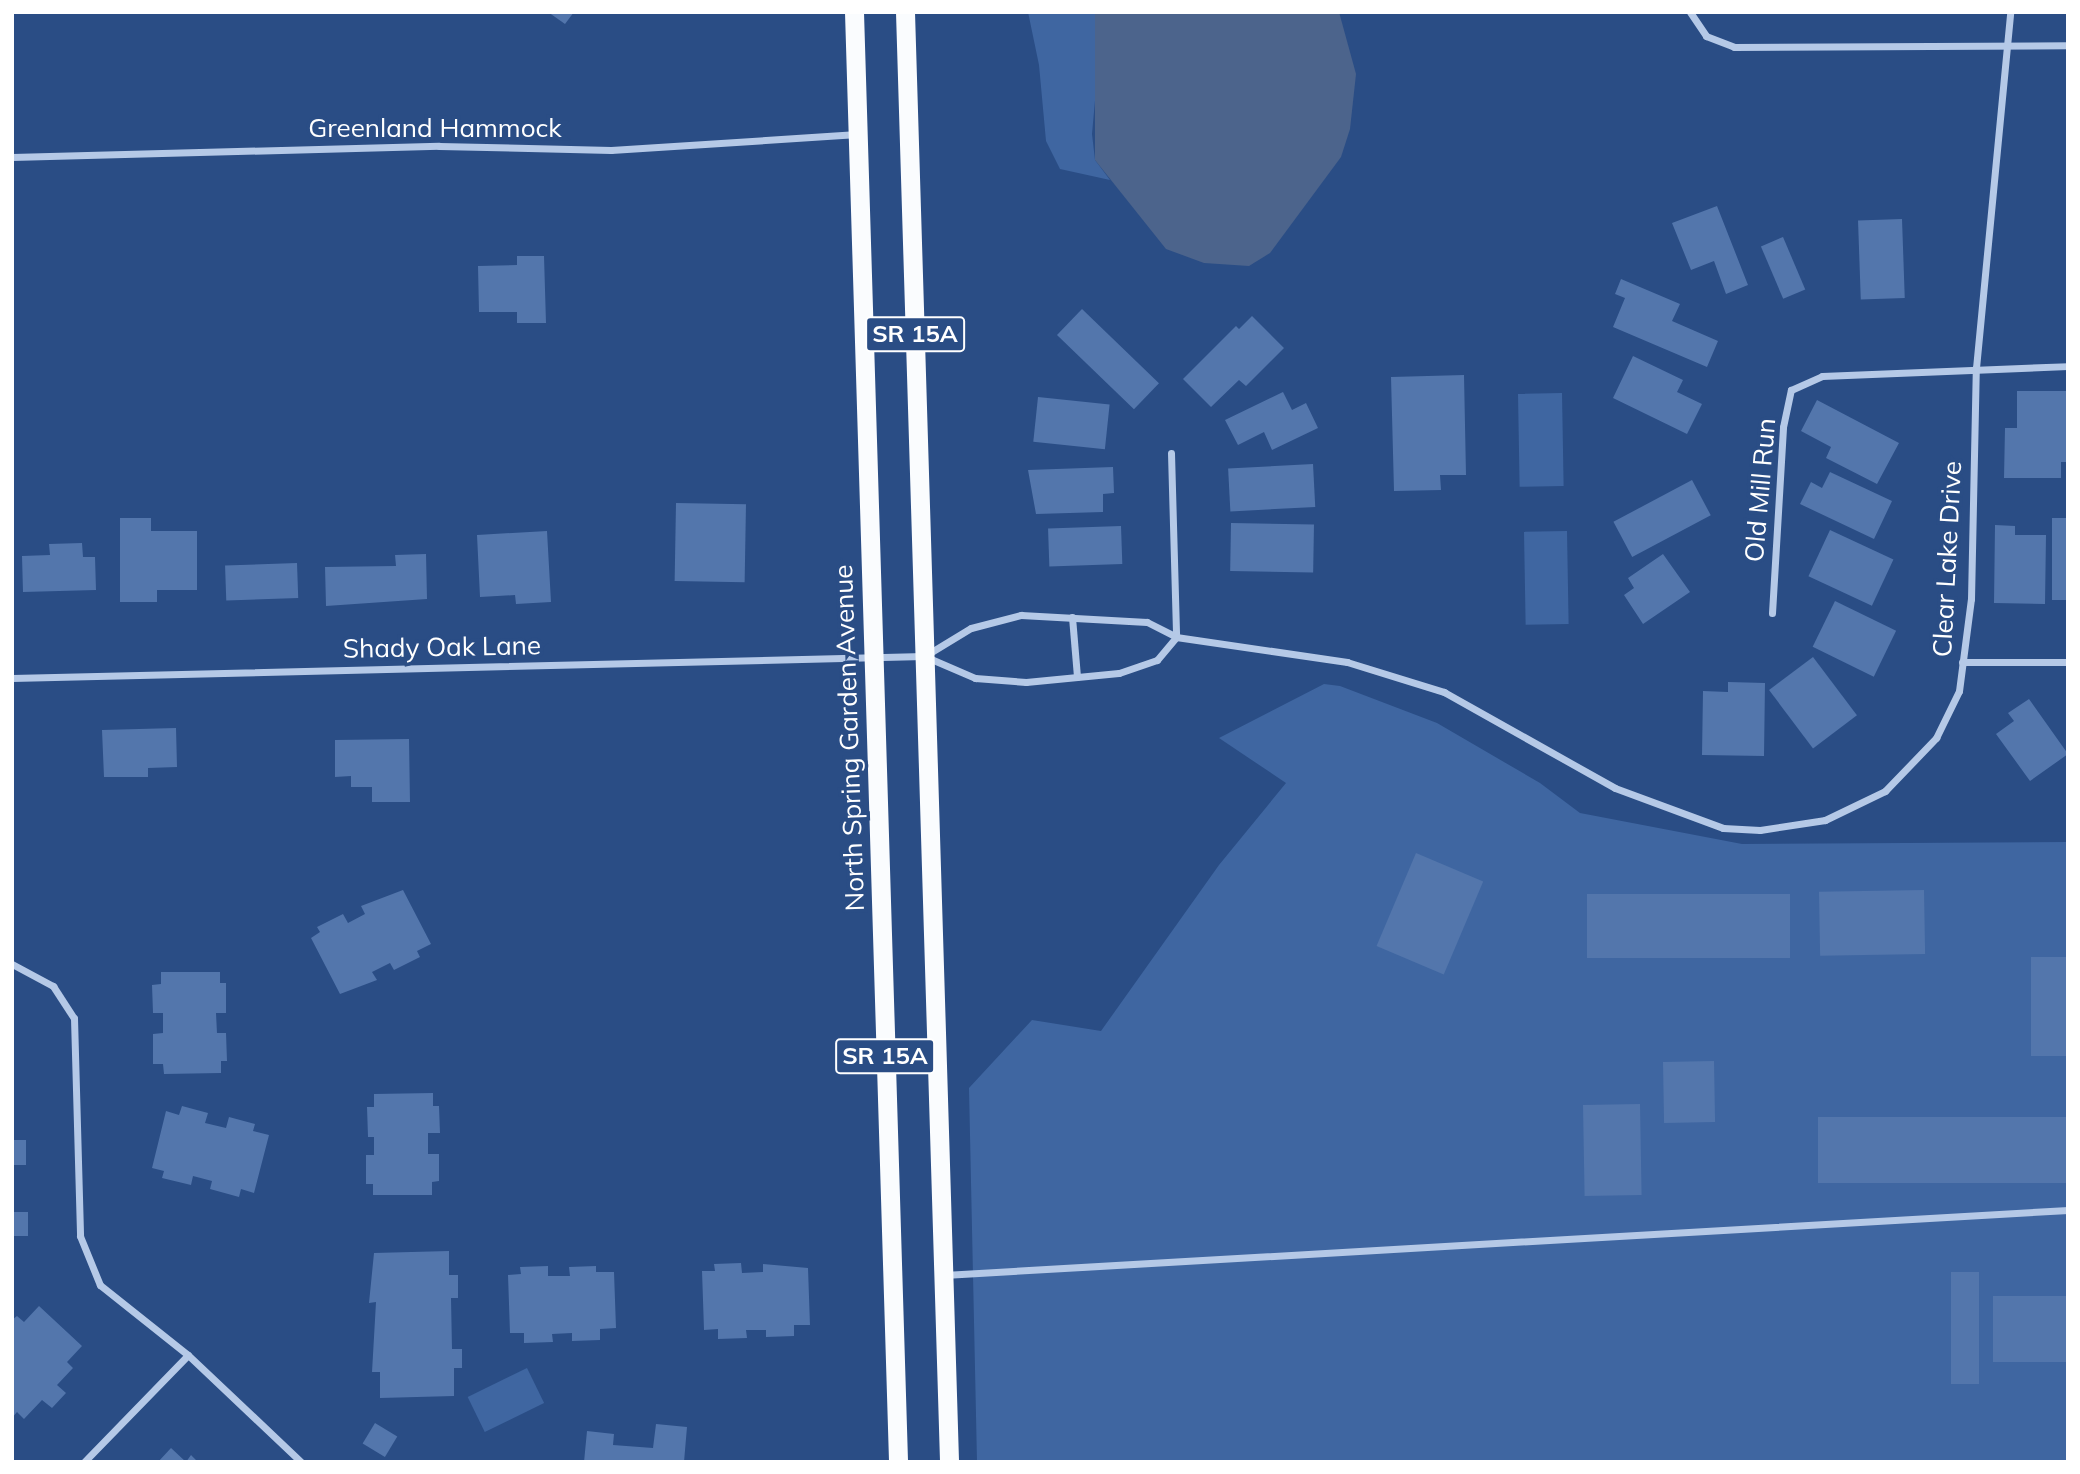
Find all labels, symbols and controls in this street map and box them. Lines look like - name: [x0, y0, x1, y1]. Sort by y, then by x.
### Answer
- street label: Greenland Hammock: [308, 112, 562, 144]
- road number: SR 15A: [864, 314, 966, 354]
- street label: Old Mill Run: [1738, 417, 1782, 563]
- street label: Clear Lake Drive: [1926, 460, 1968, 658]
- street label: North Spring Garden Avenue: [827, 564, 871, 912]
- street label: Shady Oak Lane: [343, 630, 541, 664]
- road number: SR 15A: [834, 1036, 936, 1076]

